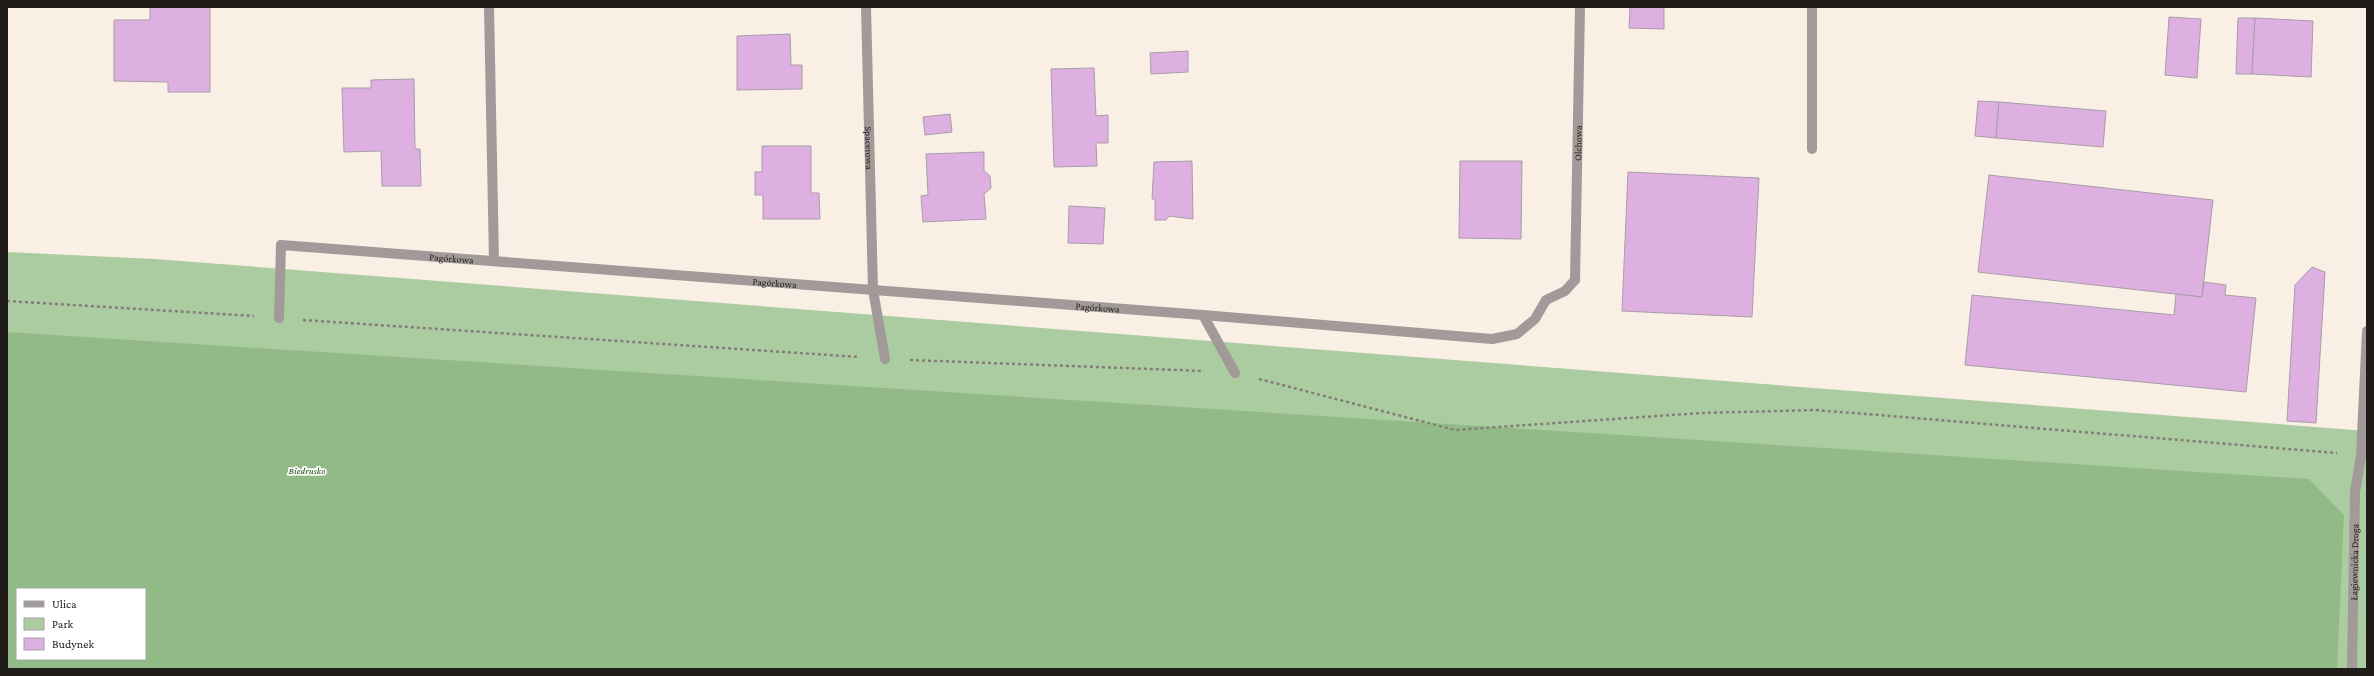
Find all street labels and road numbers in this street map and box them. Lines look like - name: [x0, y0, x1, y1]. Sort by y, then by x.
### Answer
- street label: Olchowa: [1572, 125, 1583, 161]
- street label: Spacerowa: [863, 126, 876, 170]
- street label: Pagórkowa: [429, 251, 474, 265]
- street label: Pagórkowa: [752, 275, 797, 290]
- street label: Pagórkowa: [1075, 300, 1121, 314]
- street label: Łagiewnicka Droga: [2348, 523, 2360, 600]

